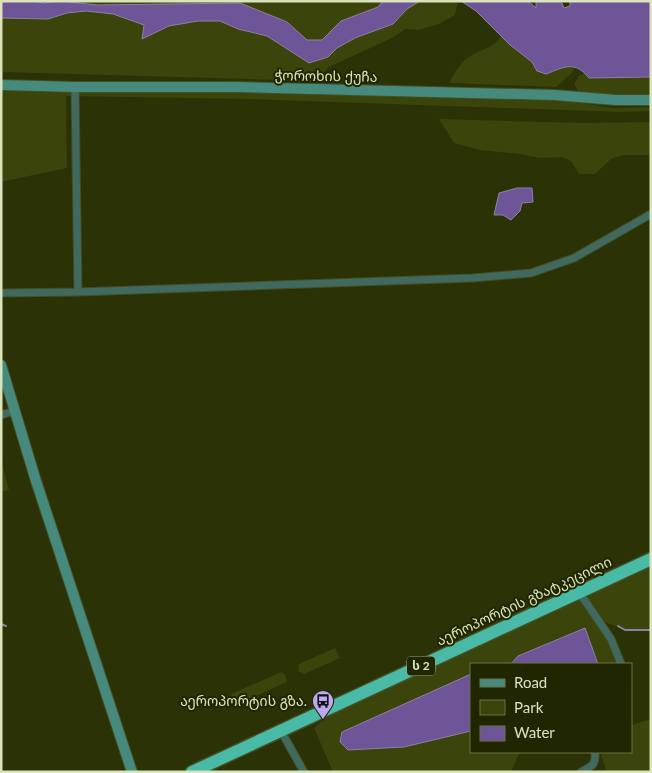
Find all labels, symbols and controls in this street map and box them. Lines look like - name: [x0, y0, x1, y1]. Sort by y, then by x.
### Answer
- street label: ჭოროხის ქუჩა: [274, 66, 378, 86]
- street label: აეროპორტის გზატკეცილი: [434, 552, 614, 650]
- road number: ს 2: [407, 656, 435, 676]
- legend: [470, 663, 632, 753]
- text: Road: [514, 673, 547, 691]
- bus stop icon: აეროპორტის გზა.: [311, 689, 335, 720]
- place label: აეროპორტის გზა.: [180, 692, 307, 710]
- text: Park: [514, 698, 544, 716]
- text: Water: [514, 723, 555, 741]

